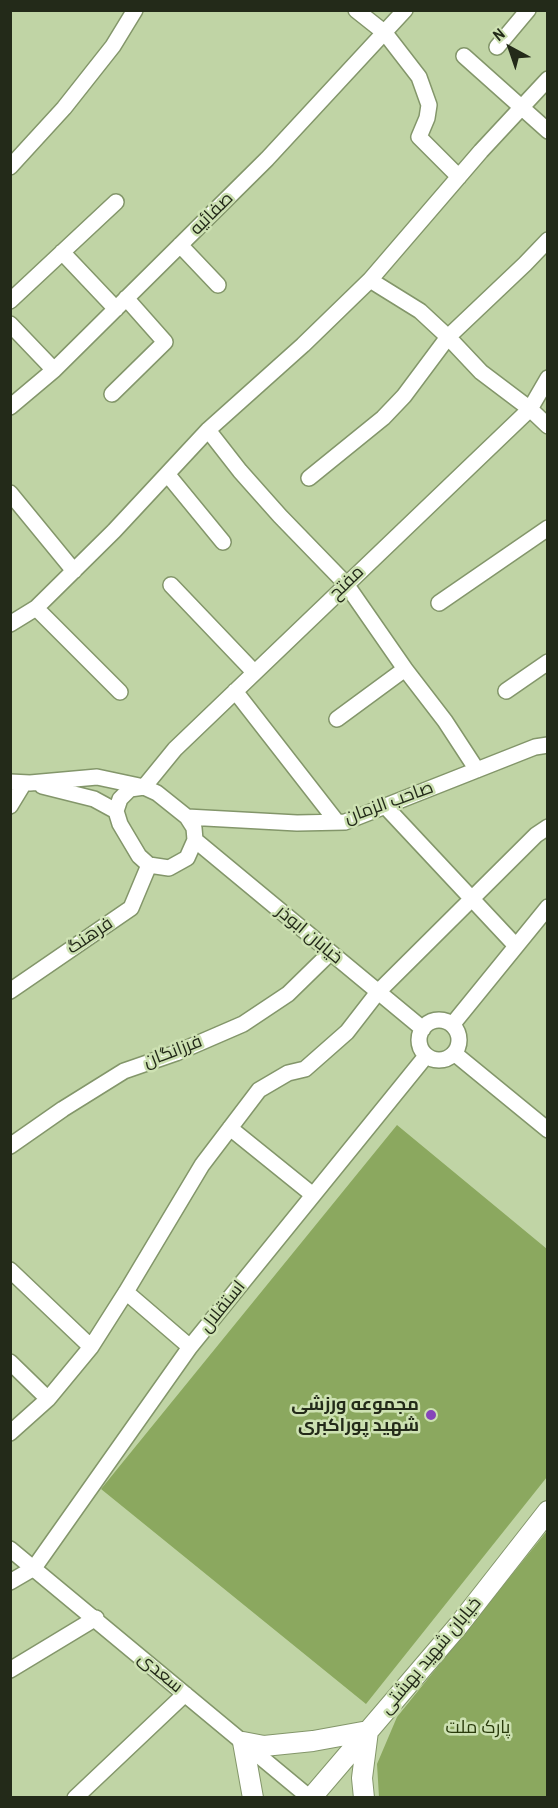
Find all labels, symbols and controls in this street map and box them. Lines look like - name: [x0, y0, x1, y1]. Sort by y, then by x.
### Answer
- north arrow: [480, 18, 540, 78]
- text: N: [488, 23, 509, 46]
- street label: صفائیه: [186, 188, 238, 240]
- street label: مفتح: [325, 561, 369, 605]
- street label: صاحب الزمان: [342, 777, 436, 829]
- street label: خیابان ابوذر: [271, 901, 347, 969]
- street label: فرهنگ: [63, 913, 117, 959]
- street label: فرزانگان: [141, 1031, 205, 1073]
- street label: استقلال: [196, 1277, 250, 1337]
- place label: مجموعه ورزشی شهید پوراکبری: [291, 1394, 419, 1436]
- marker: مجموعه ورزشی شهید پوراکبری: [424, 1408, 438, 1422]
- street label: خیابان شهید بهشتی: [376, 1593, 486, 1719]
- street label: سعدی: [133, 1648, 187, 1698]
- park label: پارک ملت: [446, 1717, 510, 1739]

